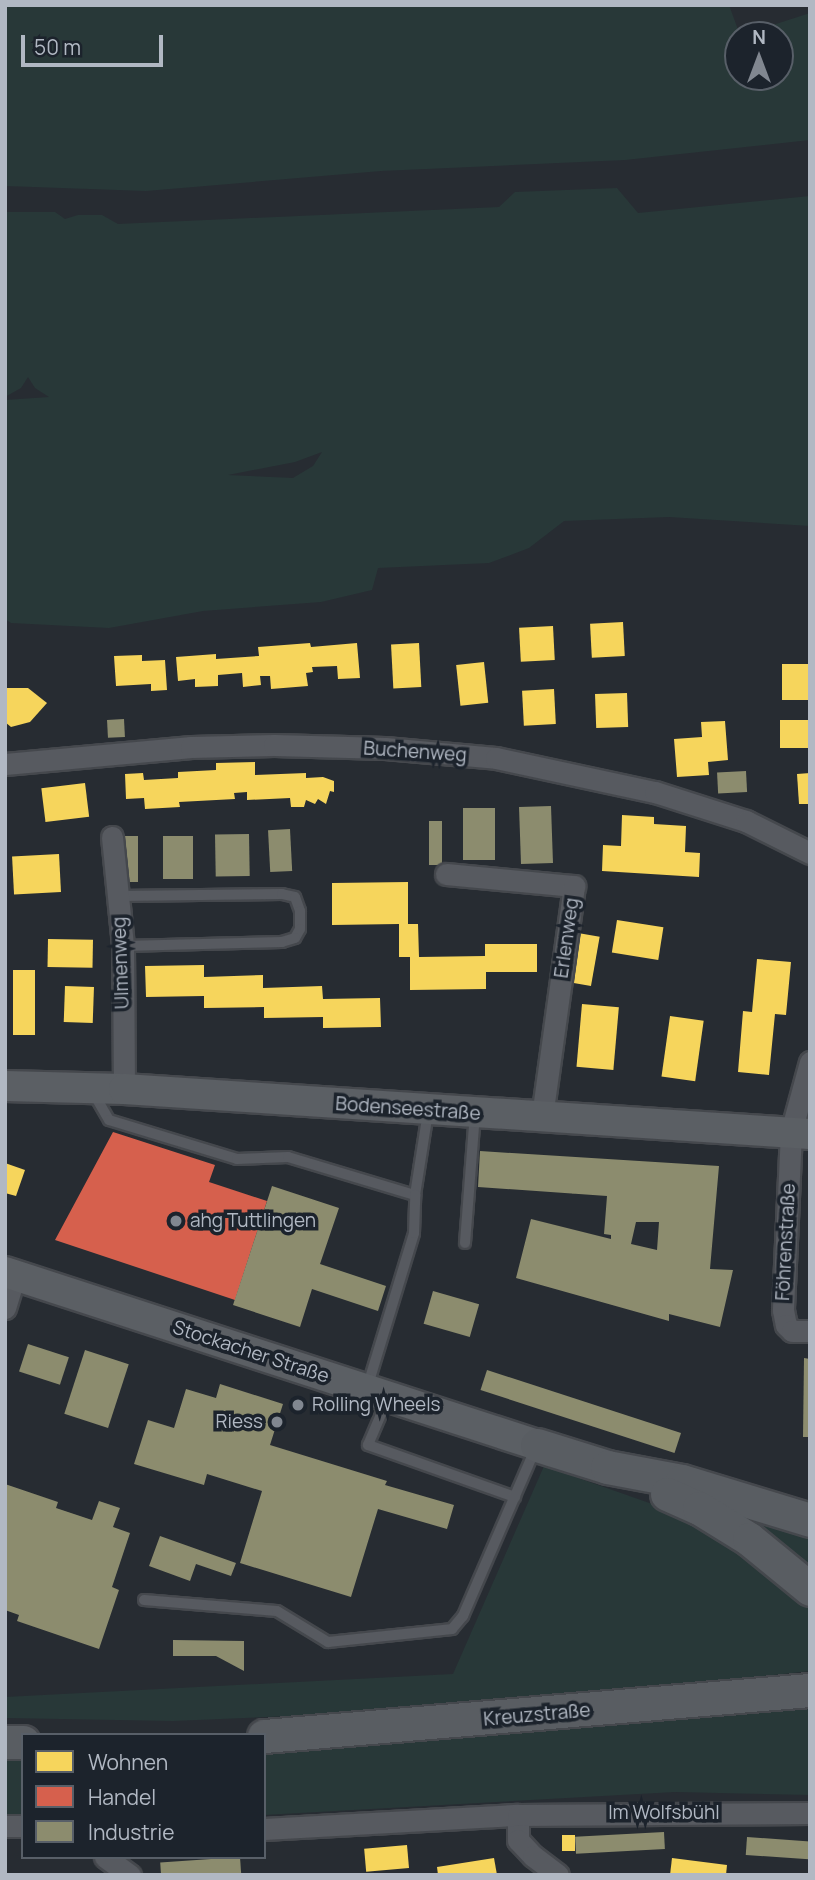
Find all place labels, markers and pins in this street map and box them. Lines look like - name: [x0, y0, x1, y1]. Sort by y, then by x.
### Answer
- place label: ahg Tuttlingen: [190, 1210, 316, 1232]
- marker: ahg Tuttlingen: [168, 1213, 184, 1229]
- place label: Rolling Wheels: [312, 1394, 441, 1416]
- marker: Rolling Wheels: [290, 1397, 306, 1413]
- place label: Riess: [216, 1411, 263, 1433]
- marker: Riess: [269, 1414, 285, 1430]

